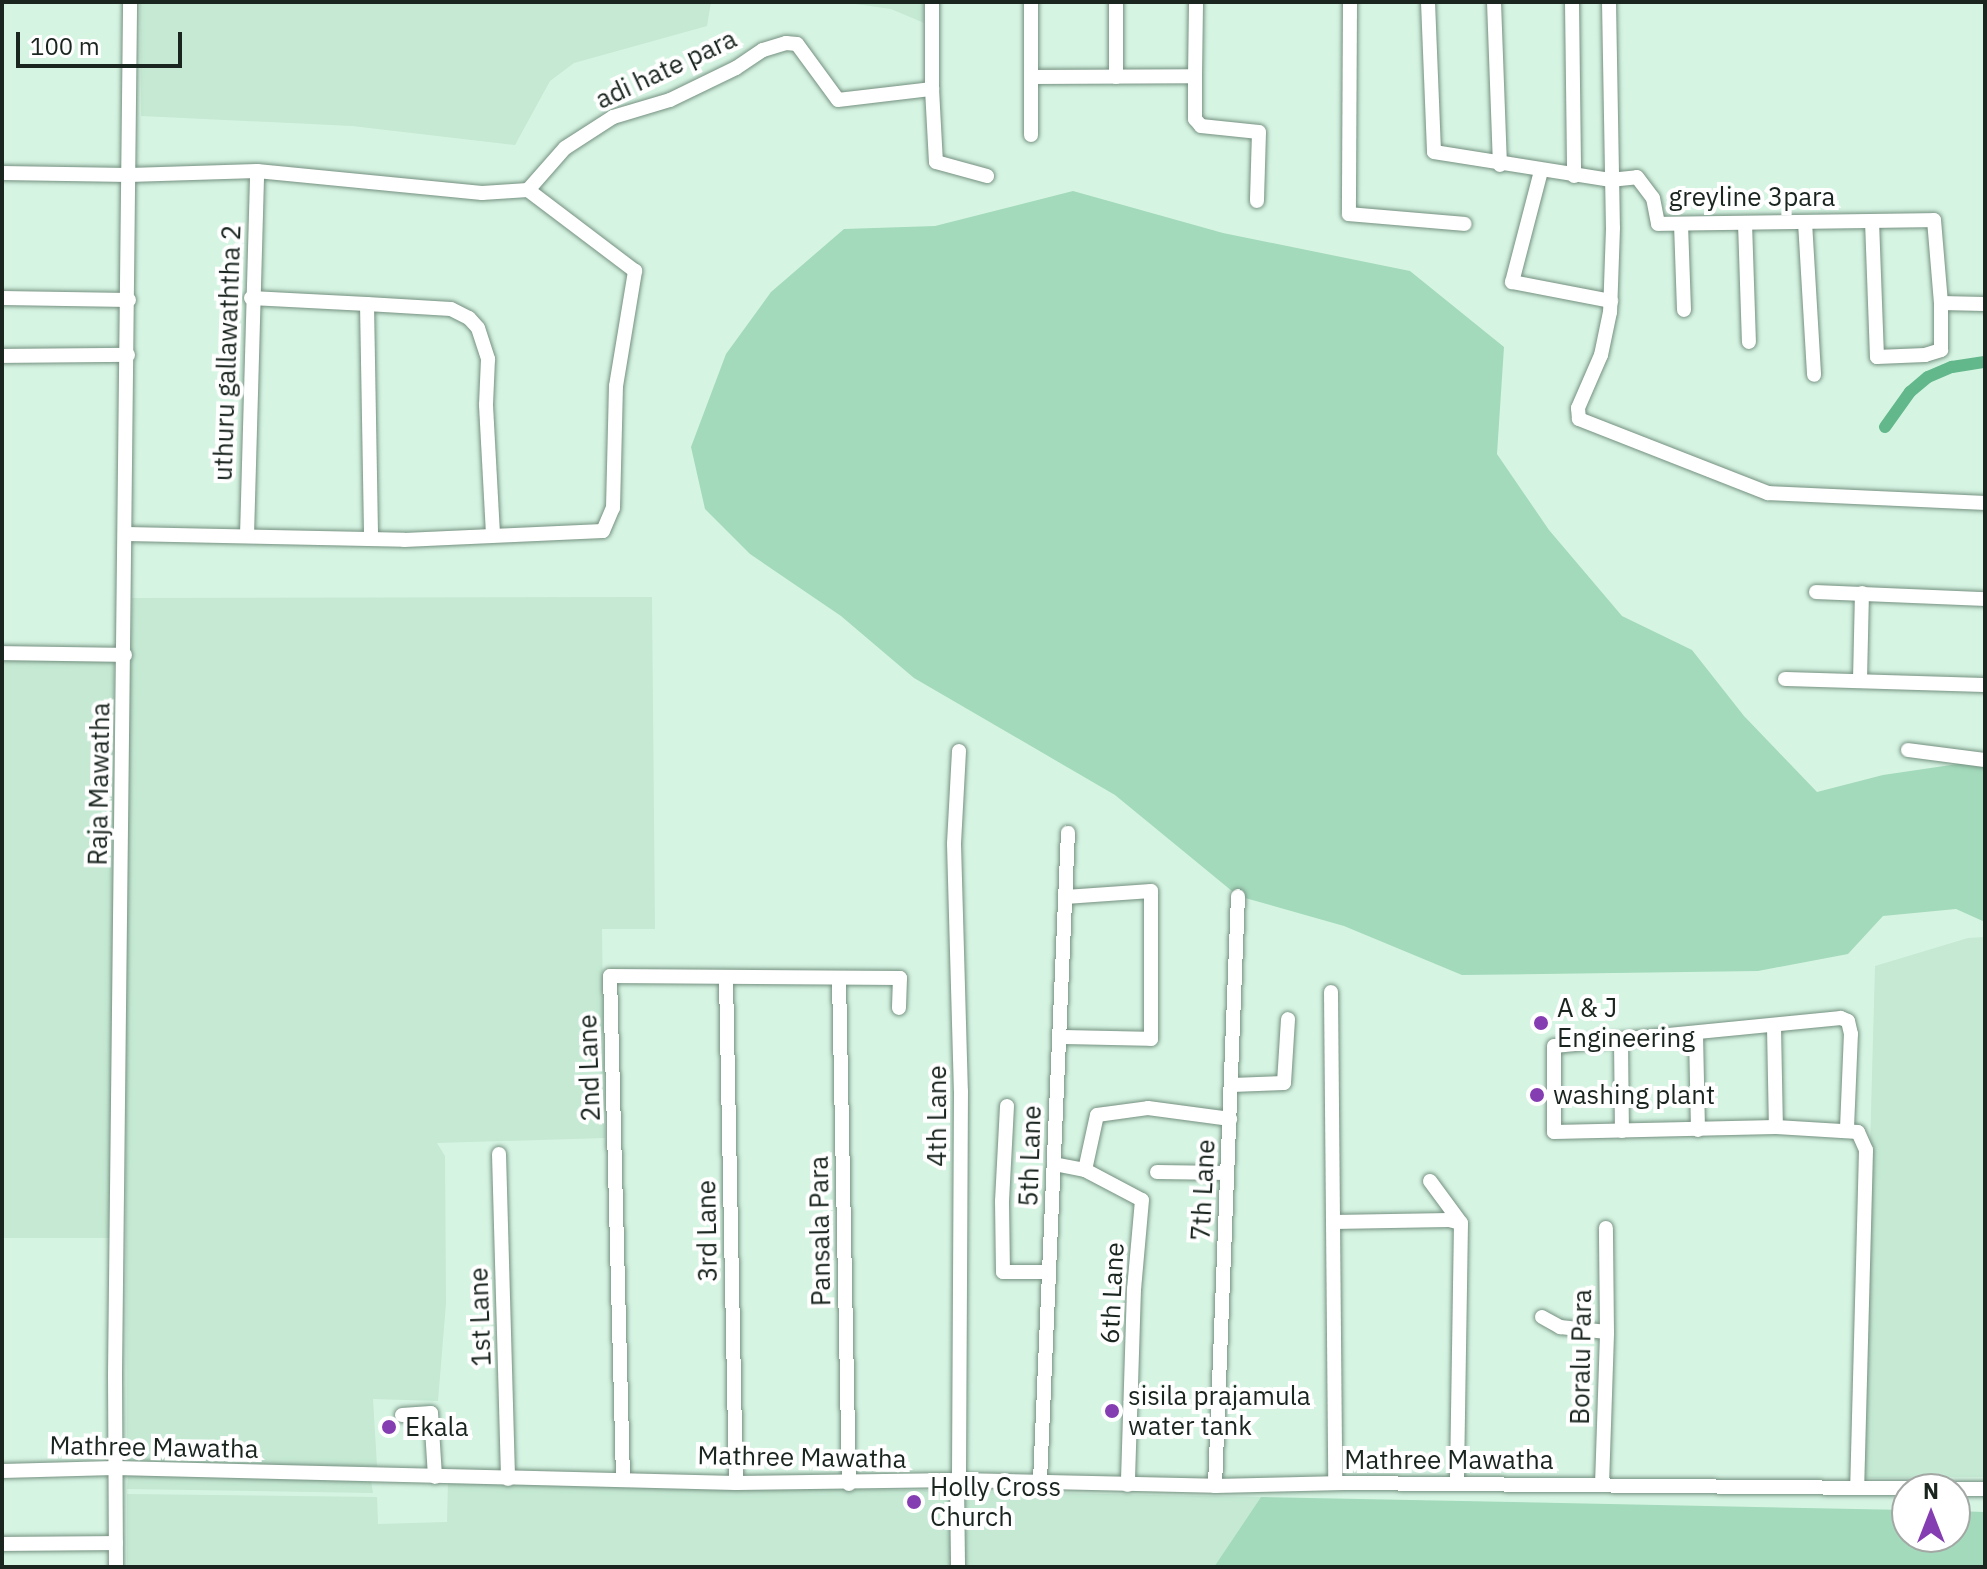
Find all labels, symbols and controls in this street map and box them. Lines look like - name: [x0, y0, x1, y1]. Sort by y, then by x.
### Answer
- scale bar: [20, 16, 186, 66]
- street label: adi hate para: [591, 23, 741, 115]
- text: 100 m: [30, 30, 100, 62]
- street label: greyline 3para: [1669, 181, 1835, 213]
- street label: uthuru gallawaththa 2: [207, 224, 247, 482]
- street label: Raja Mawatha: [82, 702, 116, 866]
- place label: A & J Engineering: [1557, 992, 1695, 1054]
- street label: 2nd Lane: [572, 1014, 606, 1122]
- marker: A & J Engineering: [1532, 1014, 1550, 1032]
- street label: 4th Lane: [921, 1065, 953, 1167]
- place label: washing plant: [1553, 1079, 1715, 1111]
- marker: washing plant: [1528, 1086, 1546, 1104]
- street label: 5th Lane: [1013, 1105, 1047, 1207]
- street label: 7th Lane: [1185, 1138, 1221, 1242]
- street label: Pansala Para: [803, 1155, 837, 1307]
- street label: 3rd Lane: [691, 1180, 723, 1282]
- street label: 6th Lane: [1094, 1241, 1130, 1345]
- street label: 1st Lane: [463, 1267, 497, 1367]
- street label: Boralu Para: [1564, 1289, 1598, 1425]
- place label: sisila prajamula water tank: [1128, 1380, 1311, 1442]
- marker: sisila prajamula water tank: [1103, 1402, 1121, 1420]
- place label: Ekala: [405, 1411, 469, 1443]
- marker: Ekala: [380, 1418, 398, 1436]
- street label: Mathree Mawatha: [49, 1430, 259, 1464]
- street label: Mathree Mawatha: [697, 1440, 907, 1474]
- street label: Mathree Mawatha: [1344, 1444, 1554, 1476]
- place label: Holly Cross Church: [930, 1471, 1061, 1532]
- north arrow: [1891, 1473, 1971, 1553]
- text: N: [1923, 1476, 1939, 1505]
- marker: Holly Cross Church: [905, 1493, 923, 1511]

